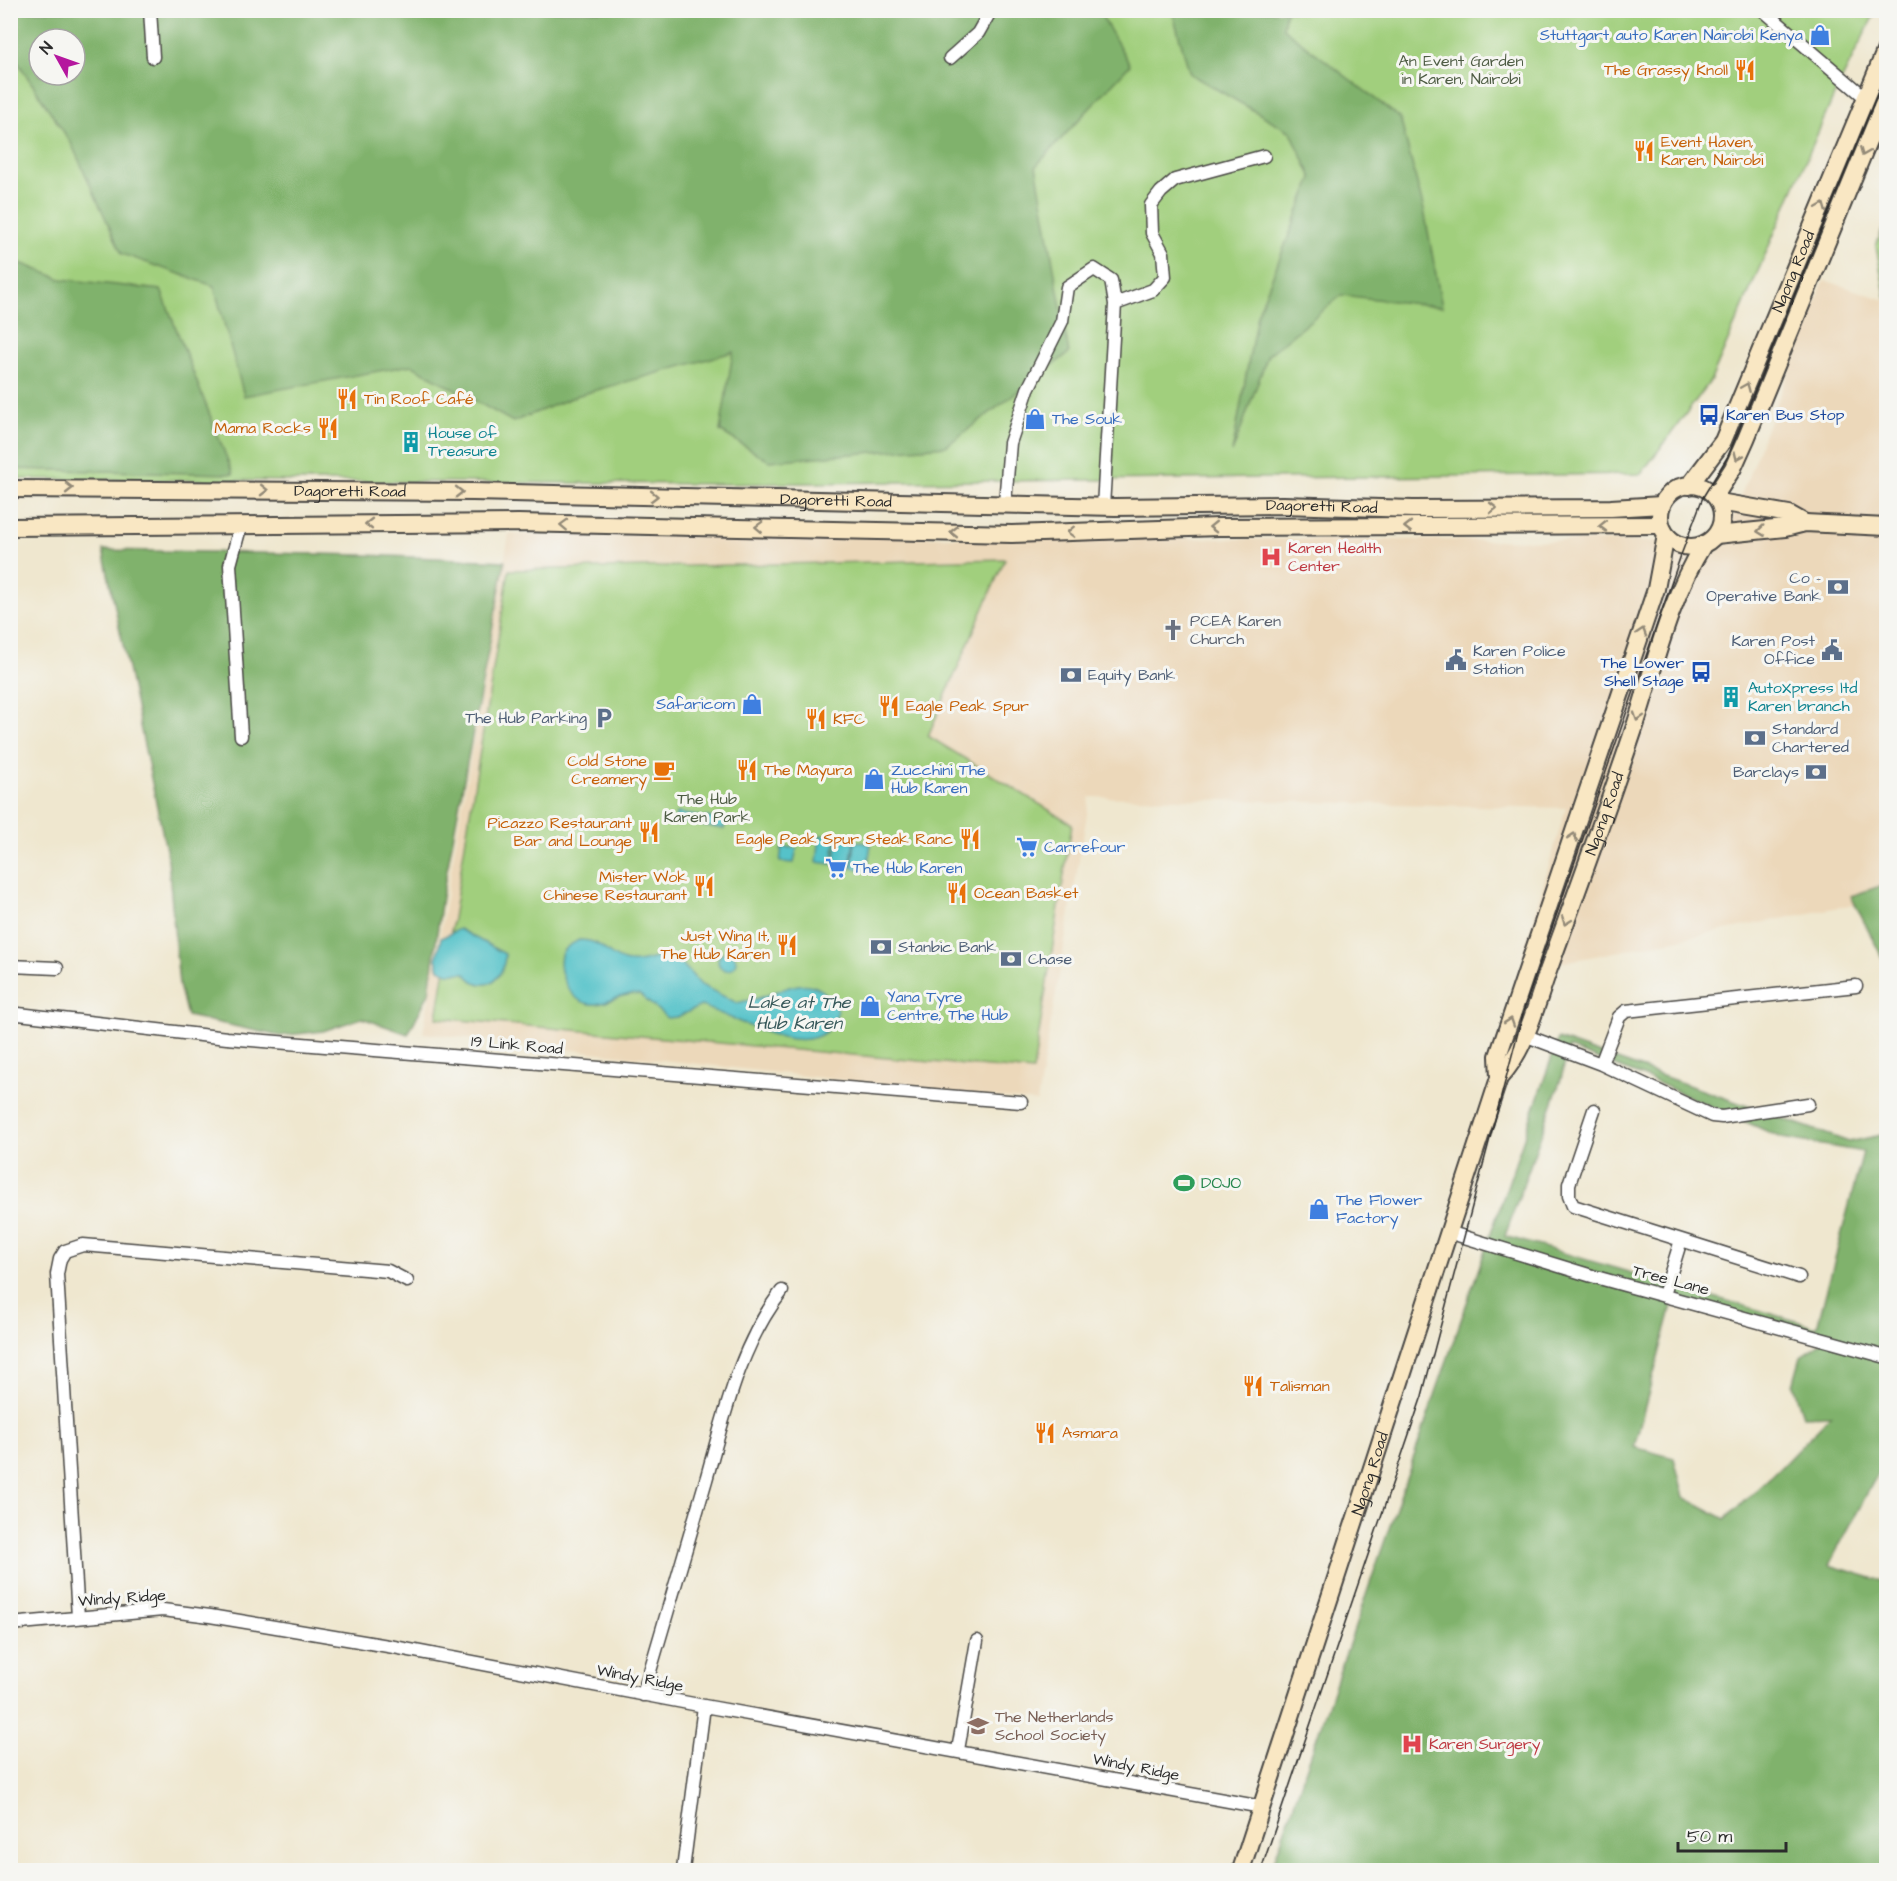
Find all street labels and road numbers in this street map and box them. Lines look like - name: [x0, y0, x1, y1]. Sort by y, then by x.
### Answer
- street label: Ngong Road: [1767, 227, 1820, 316]
- street label: Dagoretti Road: [294, 480, 406, 503]
- street label: Dagoretti Road: [780, 488, 892, 513]
- street label: Dagoretti Road: [1266, 494, 1378, 519]
- street label: Ngong Road: [1580, 769, 1629, 858]
- street label: 19 Link Road: [470, 1030, 564, 1060]
- street label: Tree Lane: [1630, 1259, 1712, 1301]
- street label: Ngong Road: [1346, 1429, 1394, 1518]
- street label: Windy Ridge: [77, 1584, 167, 1613]
- street label: Windy Ridge: [595, 1659, 686, 1698]
- street label: Windy Ridge: [1091, 1748, 1182, 1787]

